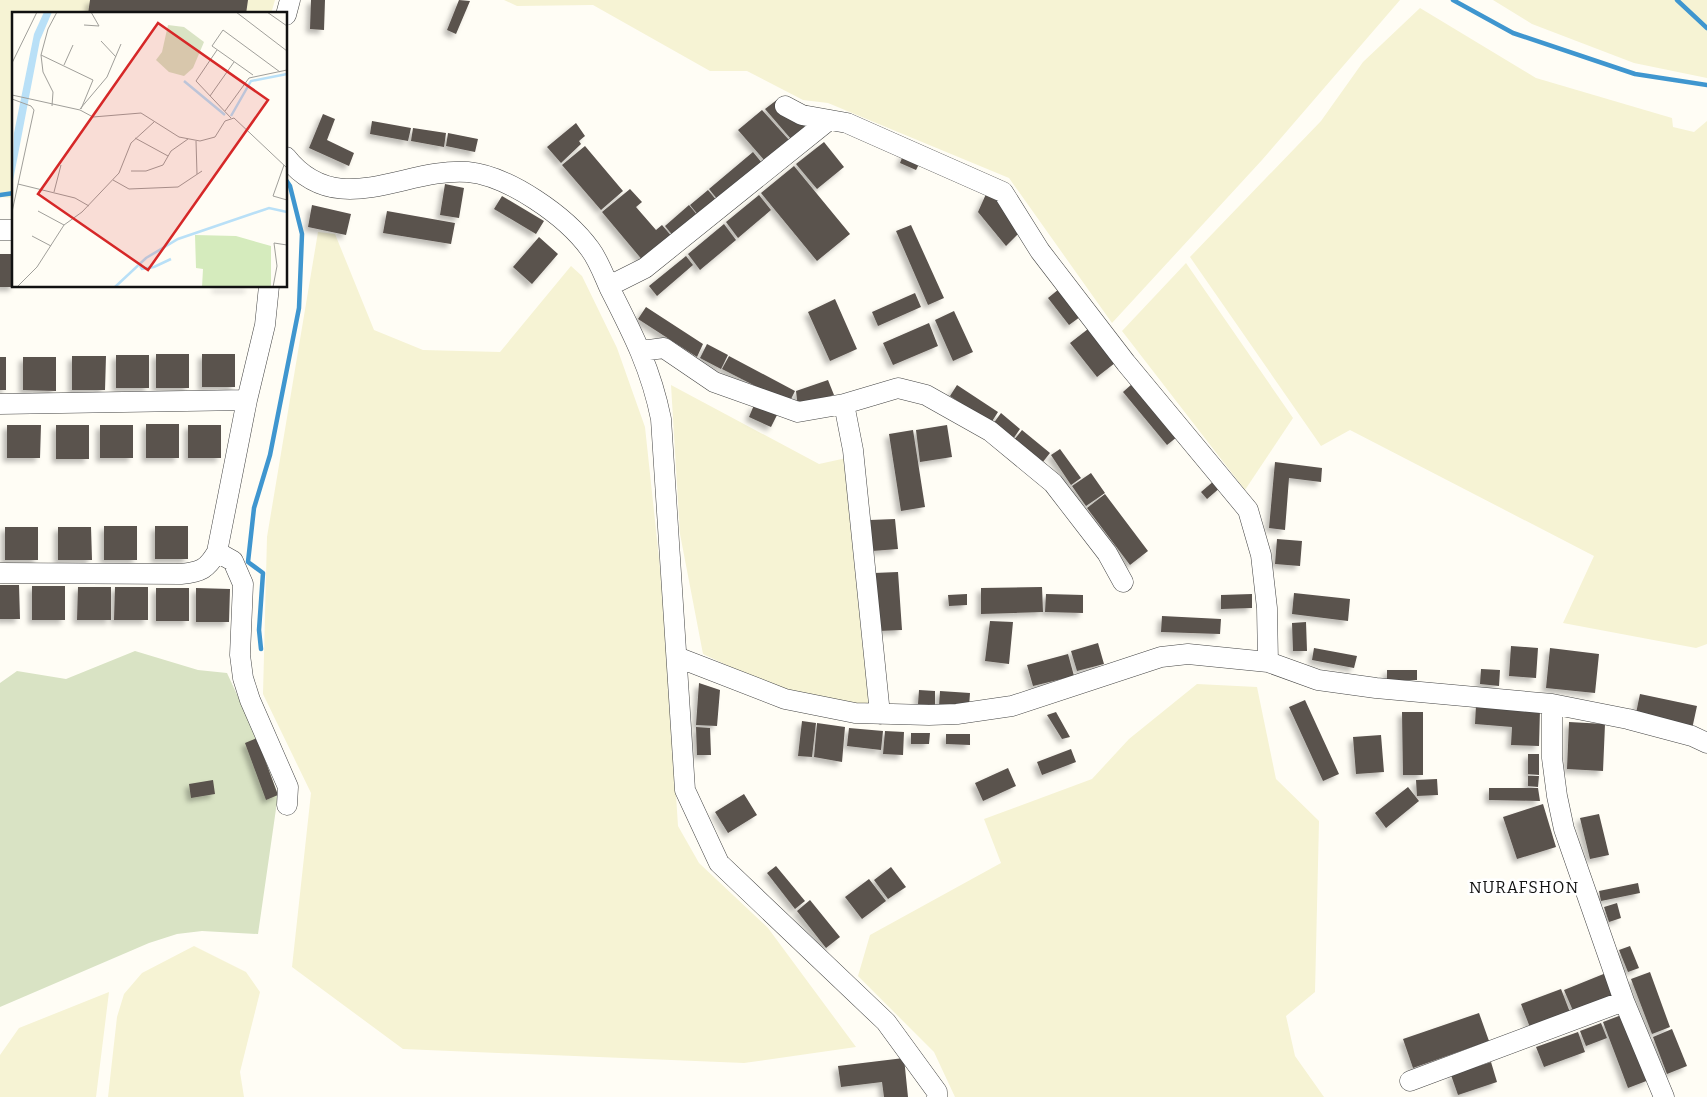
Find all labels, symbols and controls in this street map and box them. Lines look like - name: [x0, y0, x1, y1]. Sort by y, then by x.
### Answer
- inset map: [12, 12, 288, 288]
- district label: NURAFSHON: [1469, 878, 1579, 897]

